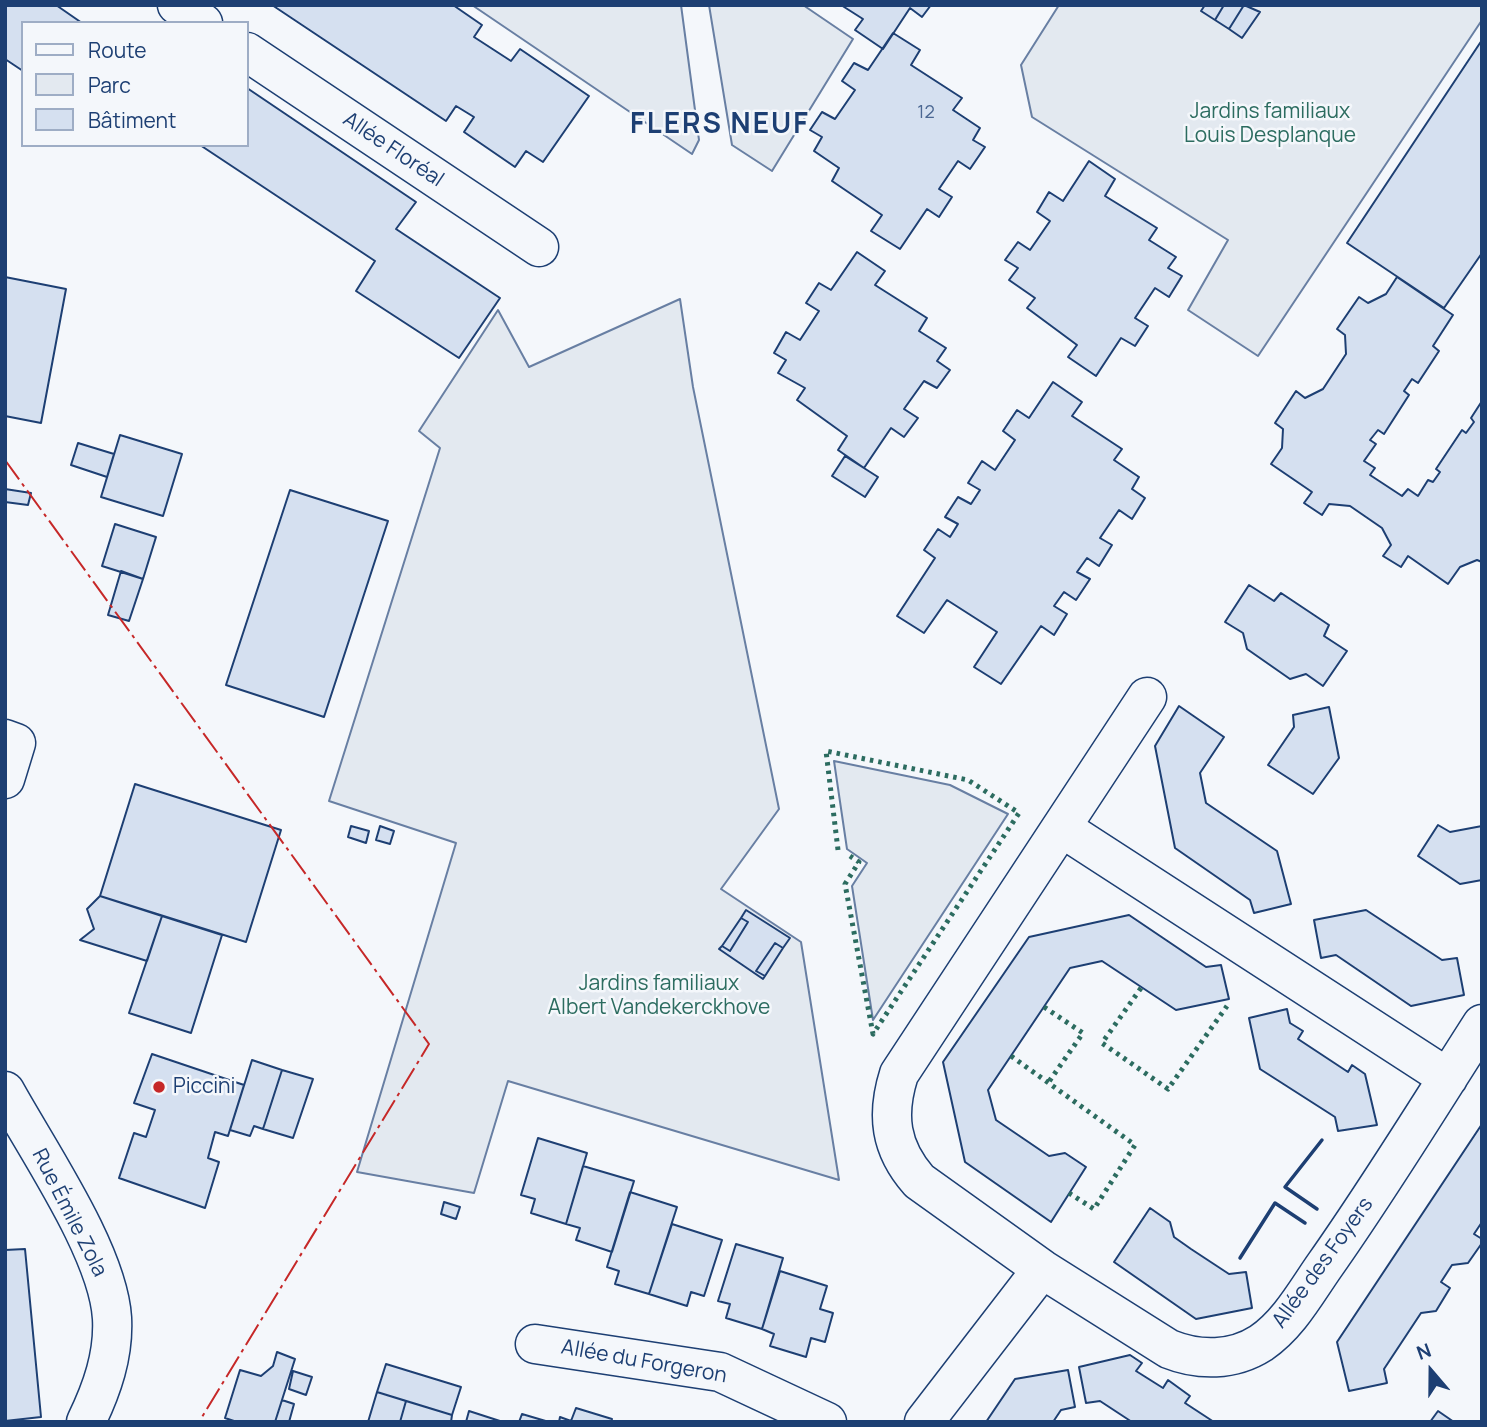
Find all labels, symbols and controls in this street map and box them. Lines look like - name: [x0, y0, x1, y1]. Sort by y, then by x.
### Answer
- legend: [21, 21, 248, 147]
- text: Route: [88, 36, 146, 64]
- text: Parc: [88, 71, 131, 99]
- park label: Jardins familiaux Louis Desplanque: [1184, 99, 1356, 149]
- house number: 12: [917, 102, 935, 124]
- text: Bâtiment: [88, 106, 176, 134]
- street label: Allée Floréal: [338, 107, 448, 193]
- district label: FLERS NEUF: [631, 108, 809, 142]
- park label: Jardins familiaux Albert Vandekerckhove: [548, 971, 770, 1021]
- place label: Piccini: [173, 1074, 235, 1100]
- marker: Piccini: [151, 1079, 167, 1095]
- street label: Rue Émile Zola: [26, 1145, 112, 1281]
- street label: Allée des Foyers: [1267, 1193, 1379, 1333]
- street label: Allée du Forgeron: [559, 1335, 729, 1389]
- north arrow: [1396, 1336, 1466, 1406]
- text: N: [1413, 1337, 1435, 1366]

